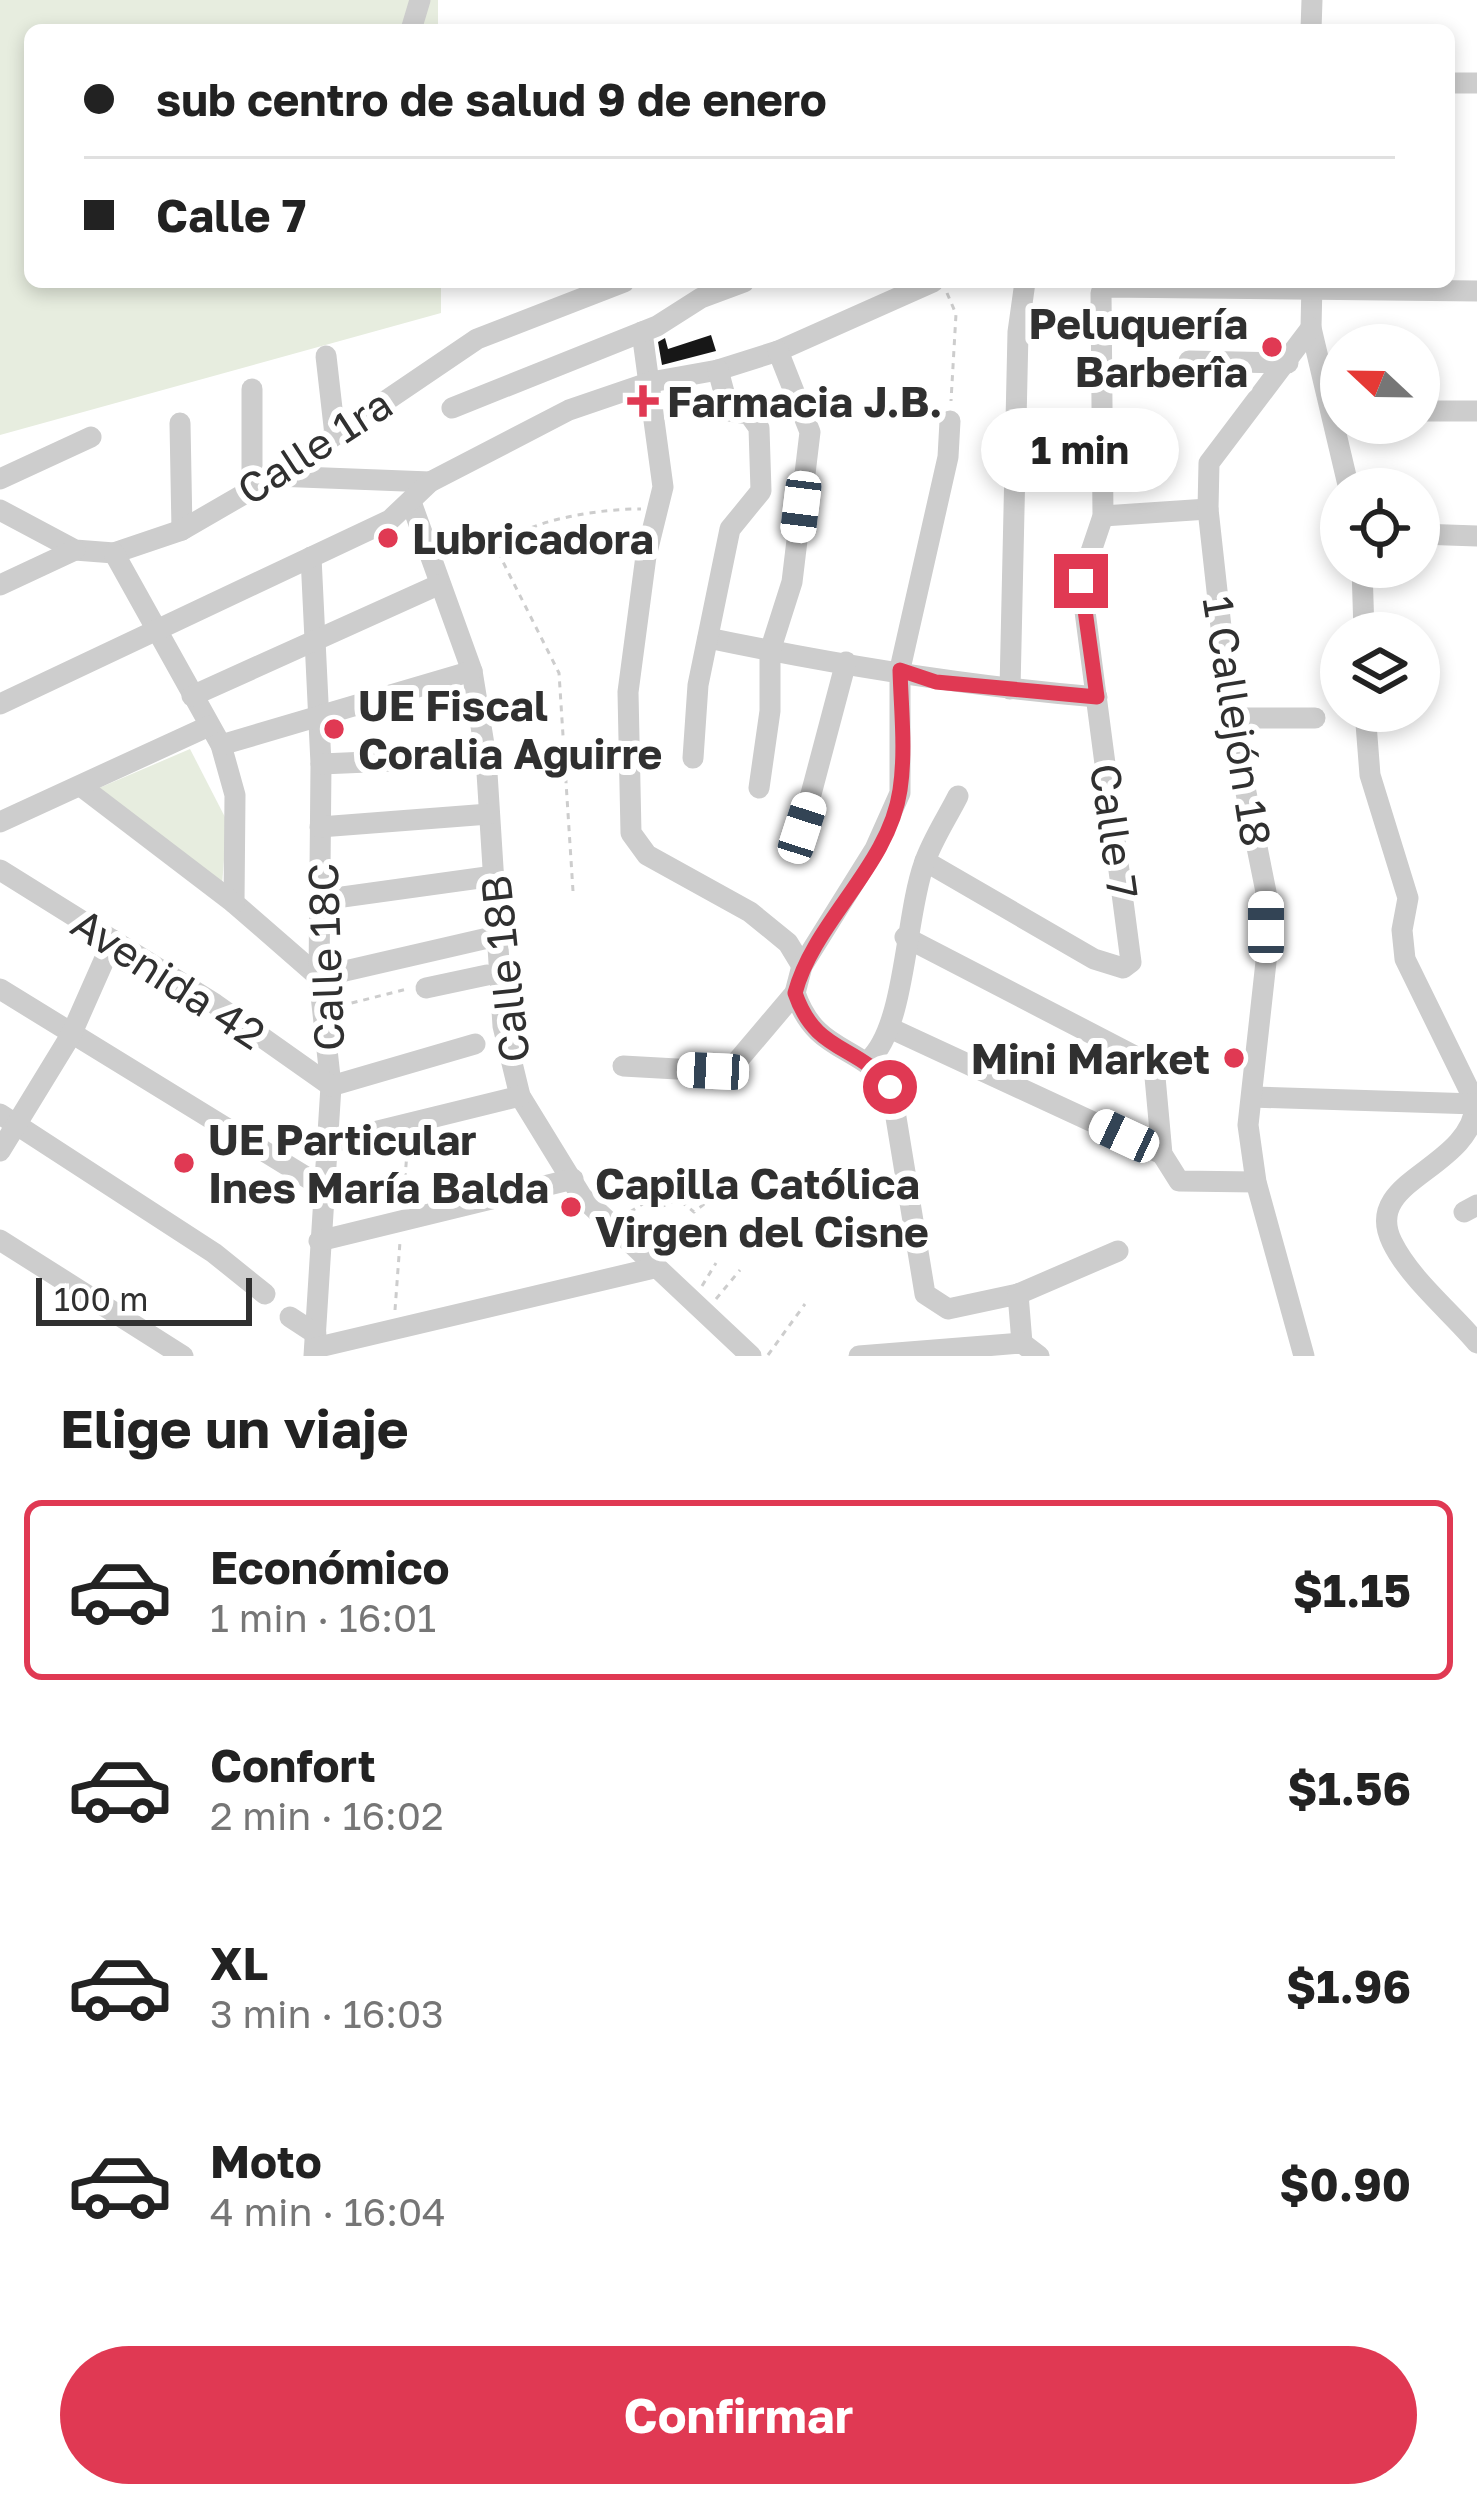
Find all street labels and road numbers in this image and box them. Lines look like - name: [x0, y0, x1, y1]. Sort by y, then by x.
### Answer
- street label: Calle 1ra: [228, 378, 400, 514]
- street label: 1 Callejón 18: [1194, 592, 1282, 850]
- street label: Calle 7: [1081, 760, 1149, 902]
- street label: Calle 18C: [297, 862, 353, 1052]
- street label: Calle 18B: [469, 873, 539, 1065]
- street label: Avenida 42: [63, 897, 275, 1059]

